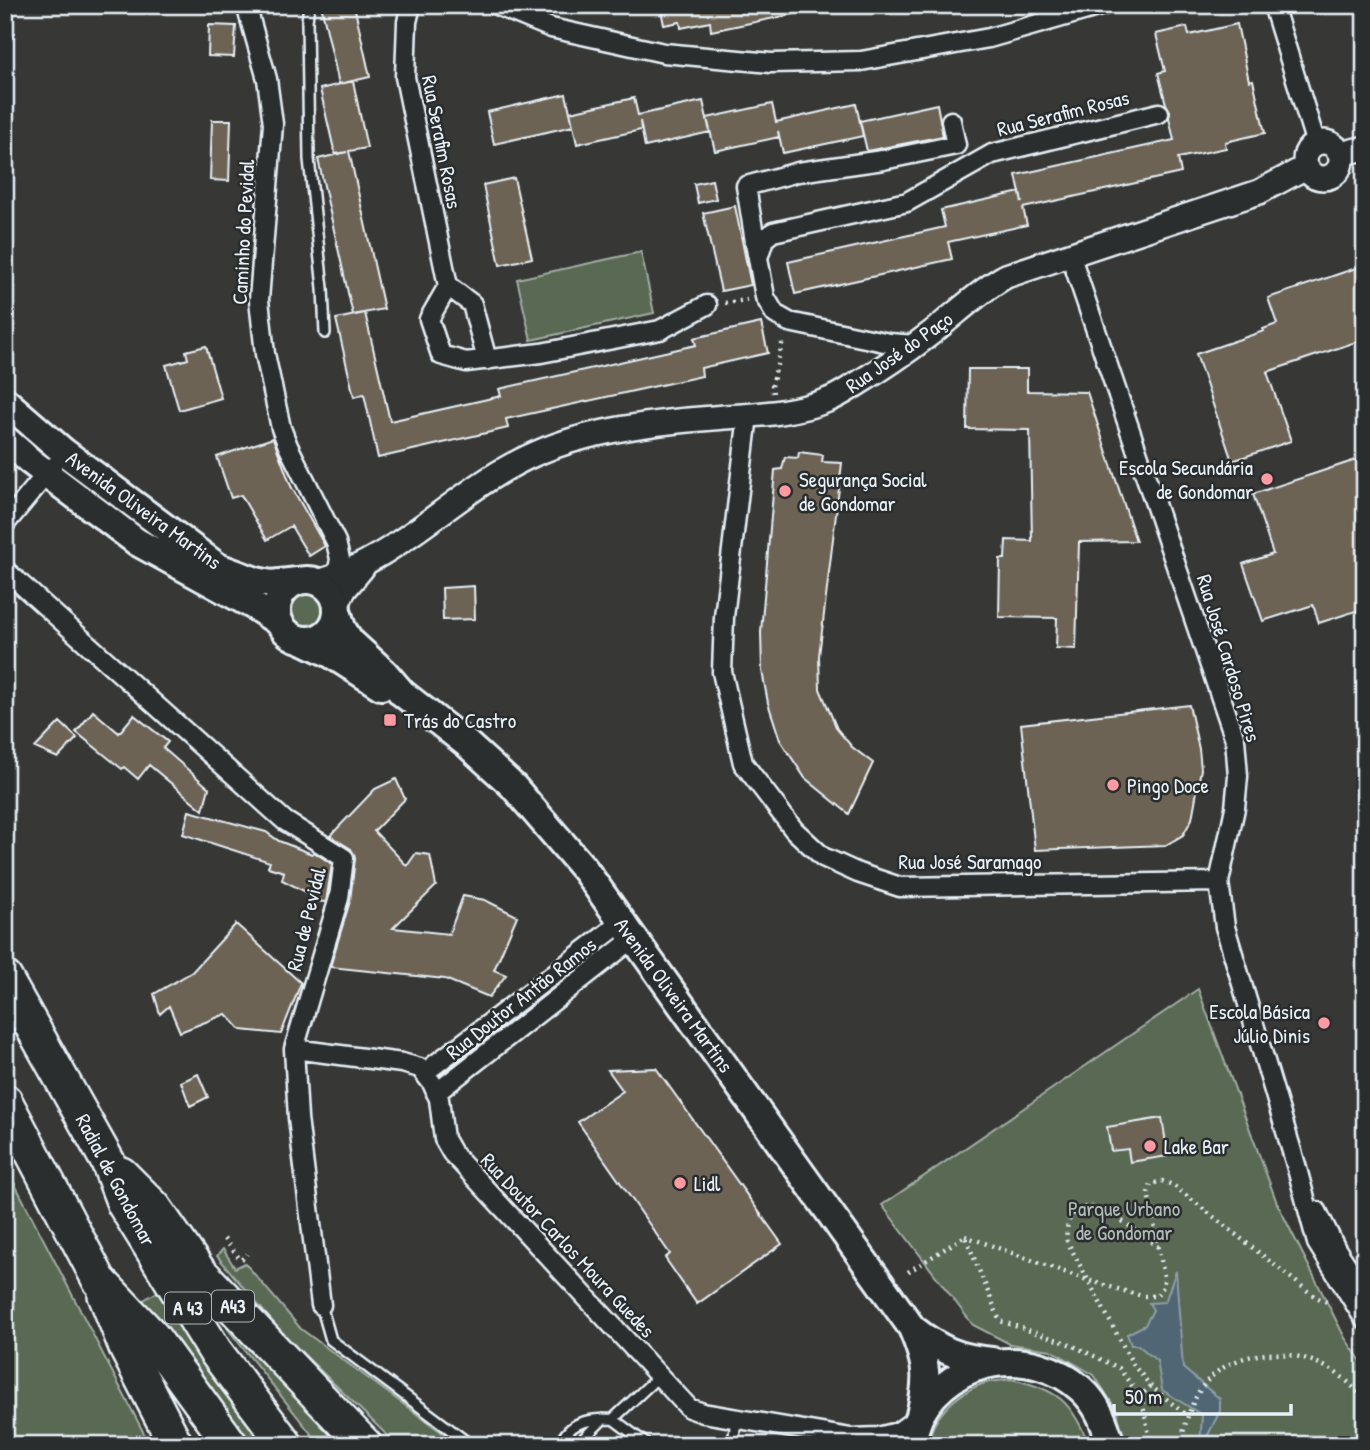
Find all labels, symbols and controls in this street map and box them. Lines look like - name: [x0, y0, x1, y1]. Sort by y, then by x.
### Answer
- street label: Rua Serafim Rosas: [415, 73, 469, 211]
- street label: Rua Serafim Rosas: [994, 83, 1132, 143]
- street label: Caminho do Pevidal: [225, 158, 261, 305]
- street label: Rua José do Paço: [840, 304, 958, 400]
- street label: Avenida Oliveira Martins: [60, 444, 228, 576]
- place label: Escola Secundária de Gondomar: [1119, 453, 1253, 506]
- place label: Segurança Social de Gondomar: [799, 465, 927, 518]
- marker: Escola Secundária de Gondomar: [1259, 471, 1275, 487]
- marker: Segurança Social de Gondomar: [777, 483, 793, 499]
- street label: Rua José Cardoso Pires: [1190, 571, 1268, 745]
- place label: Trás do Castro: [404, 706, 516, 735]
- marker: Trás do Castro: [382, 712, 398, 728]
- place label: Pingo Doce: [1127, 771, 1209, 800]
- marker: Pingo Doce: [1105, 777, 1121, 793]
- street label: Rua José Saramago: [898, 847, 1042, 876]
- street label: Rua de Pevidal: [279, 864, 333, 974]
- street label: Avenida Oliveira Martins: [608, 911, 740, 1079]
- street label: Rua Doutor Antão Ramos: [440, 930, 602, 1066]
- place label: Escola Básica Júlio Dinis: [1209, 997, 1310, 1050]
- marker: Escola Básica Júlio Dinis: [1316, 1015, 1332, 1031]
- street label: Radial de Gondomar: [69, 1109, 163, 1251]
- place label: Lake Bar: [1164, 1132, 1229, 1161]
- marker: Lake Bar: [1142, 1138, 1158, 1154]
- street label: Rua Doutor Carlos Moura Guedes: [474, 1146, 662, 1344]
- place label: Lidl: [694, 1169, 721, 1198]
- marker: Lidl: [672, 1175, 688, 1191]
- park label: Parque Urbano de Gondomar: [1068, 1194, 1180, 1247]
- road number: A43: [212, 1290, 254, 1322]
- road number: A 43: [165, 1292, 211, 1324]
- scale bar: [1114, 1373, 1291, 1417]
- text: 50 m: [1125, 1382, 1162, 1411]

